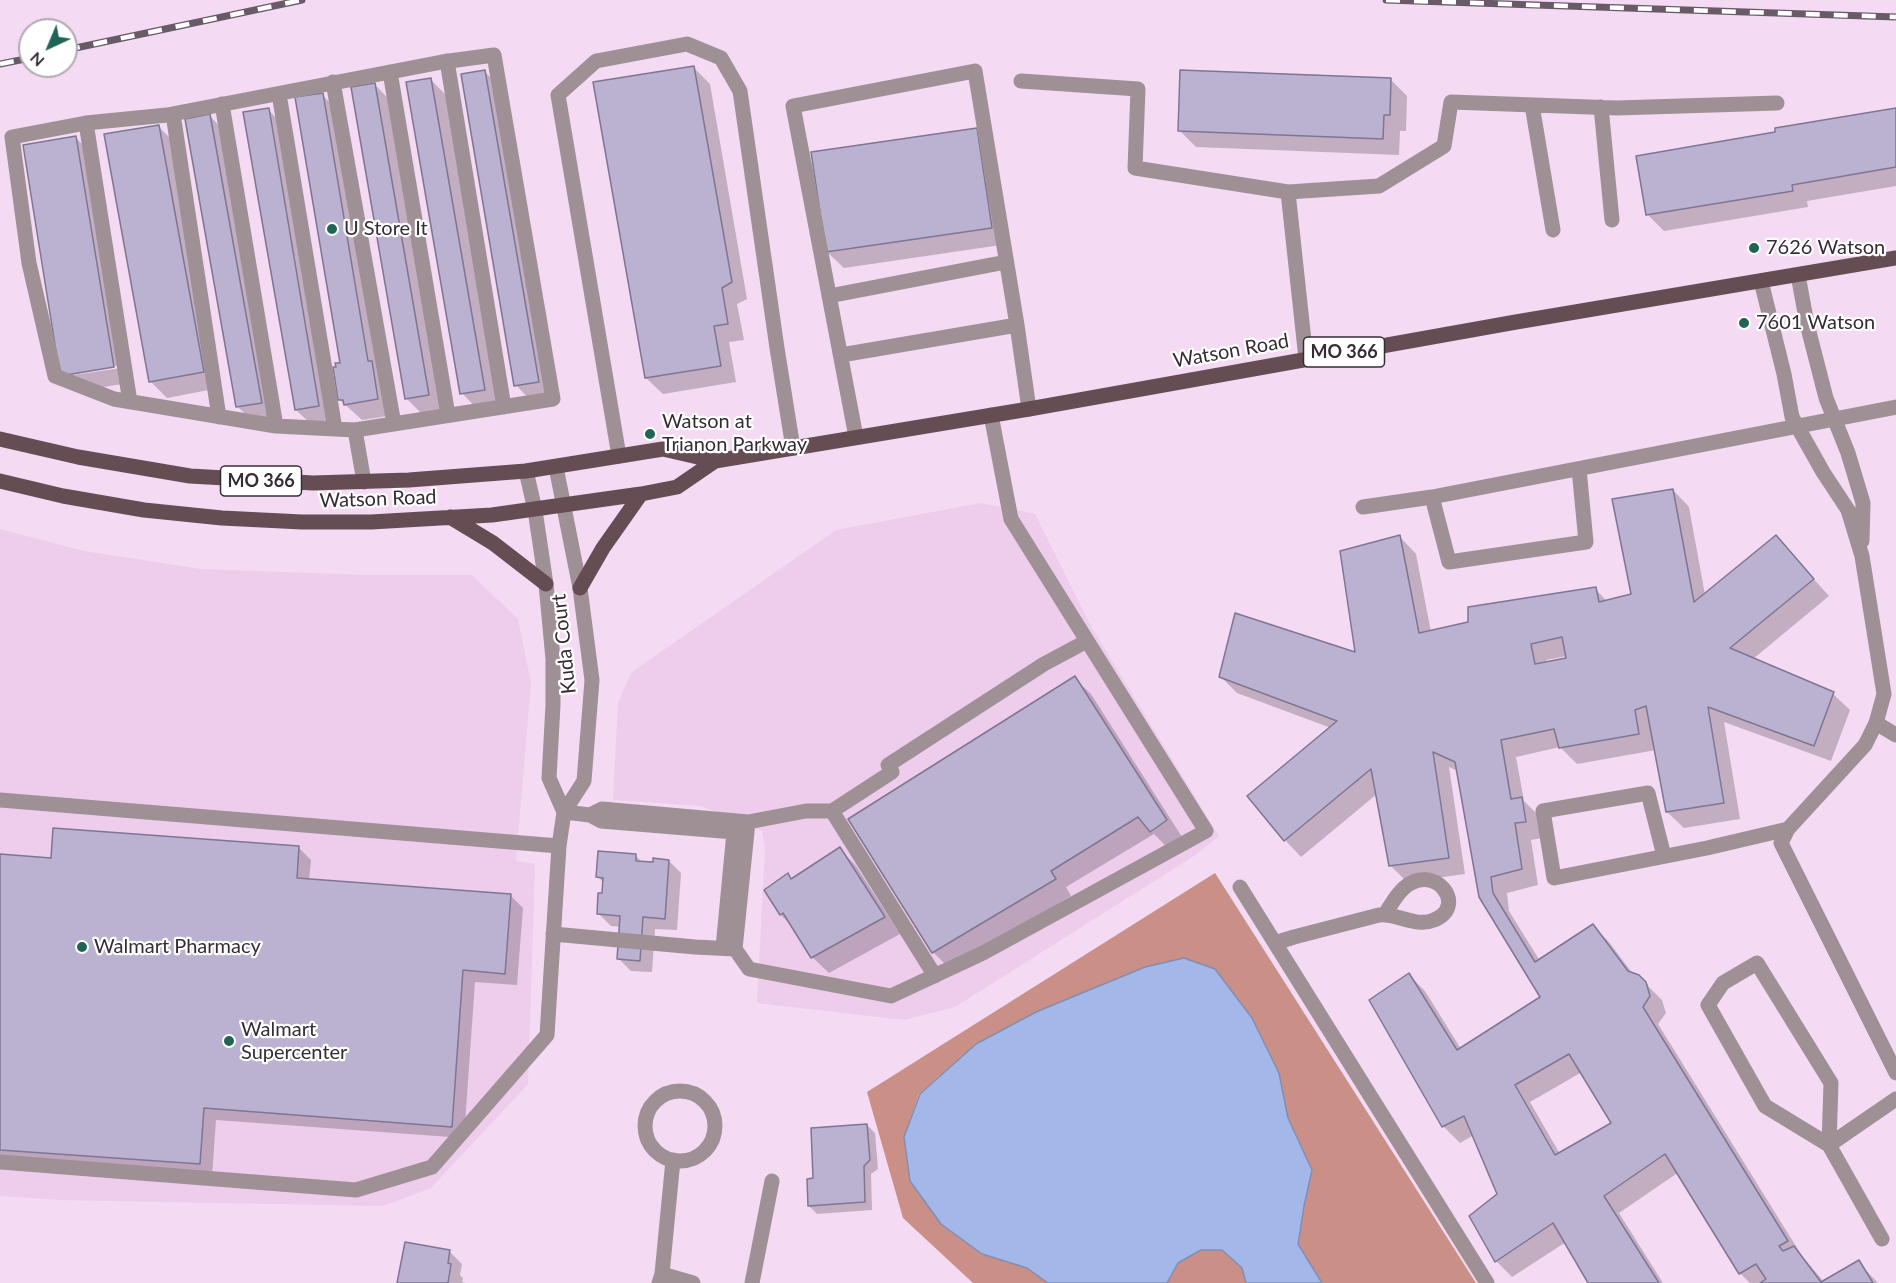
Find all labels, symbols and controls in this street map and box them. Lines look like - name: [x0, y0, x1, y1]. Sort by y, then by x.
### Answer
- north arrow: [18, 18, 78, 78]
- text: N: [26, 49, 48, 71]
- place label: U Store It: [344, 217, 428, 241]
- marker: U Store It: [325, 222, 339, 236]
- place label: 7626 Watson: [1766, 236, 1885, 260]
- marker: 7626 Watson: [1747, 241, 1761, 255]
- place label: 7601 Watson: [1756, 311, 1875, 335]
- marker: 7601 Watson: [1737, 316, 1751, 330]
- street label: Watson Road: [1171, 329, 1291, 373]
- road number: MO 366: [1304, 337, 1384, 367]
- place label: Watson at Trianon Parkway: [662, 410, 807, 457]
- marker: Watson at Trianon Parkway: [643, 427, 657, 441]
- road number: MO 366: [220, 466, 302, 496]
- street label: Watson Road: [319, 485, 437, 513]
- street label: Kuda Court: [547, 593, 581, 695]
- place label: Walmart Pharmacy: [94, 935, 261, 959]
- marker: Walmart Pharmacy: [75, 940, 89, 954]
- place label: Walmart Supercenter: [241, 1018, 347, 1065]
- marker: Walmart Supercenter: [222, 1034, 236, 1048]

